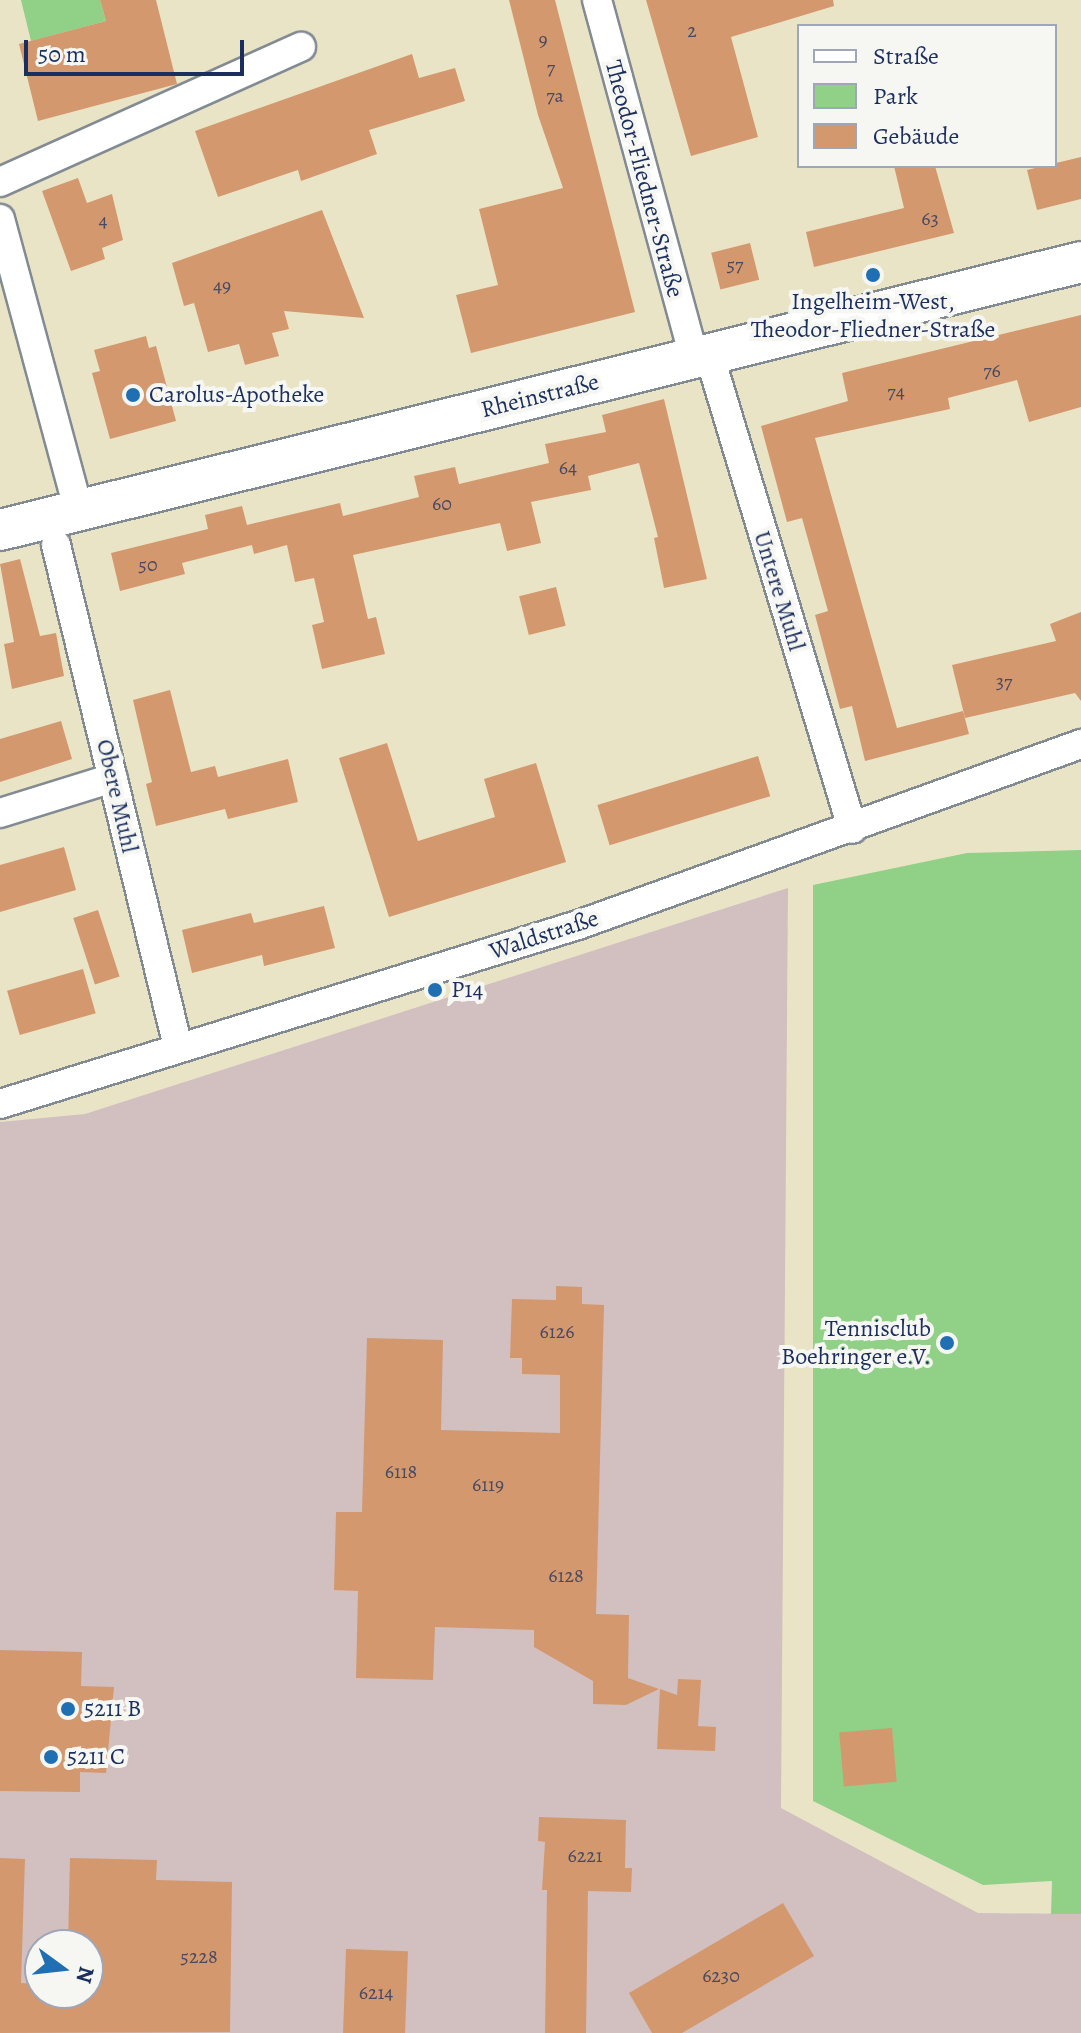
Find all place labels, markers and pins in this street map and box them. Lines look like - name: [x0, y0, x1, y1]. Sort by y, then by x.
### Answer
- marker: Ingelheim-West, Theodor-Fliedner-Straße: [864, 266, 882, 284]
- place label: Ingelheim-West, Theodor-Fliedner-Straße: [751, 288, 995, 344]
- place label: Carolus-Apotheke: [149, 381, 324, 409]
- marker: Carolus-Apotheke: [124, 386, 142, 404]
- place label: P14: [451, 976, 483, 1004]
- marker: P14: [426, 981, 444, 999]
- place label: Tennisclub Boehringer e.V.: [781, 1315, 931, 1371]
- marker: Tennisclub Boehringer e.V.: [938, 1334, 956, 1352]
- place label: 5211 B: [84, 1695, 141, 1723]
- marker: 5211 B: [59, 1700, 77, 1718]
- place label: 5211 C: [67, 1743, 125, 1771]
- marker: 5211 C: [42, 1748, 60, 1766]

